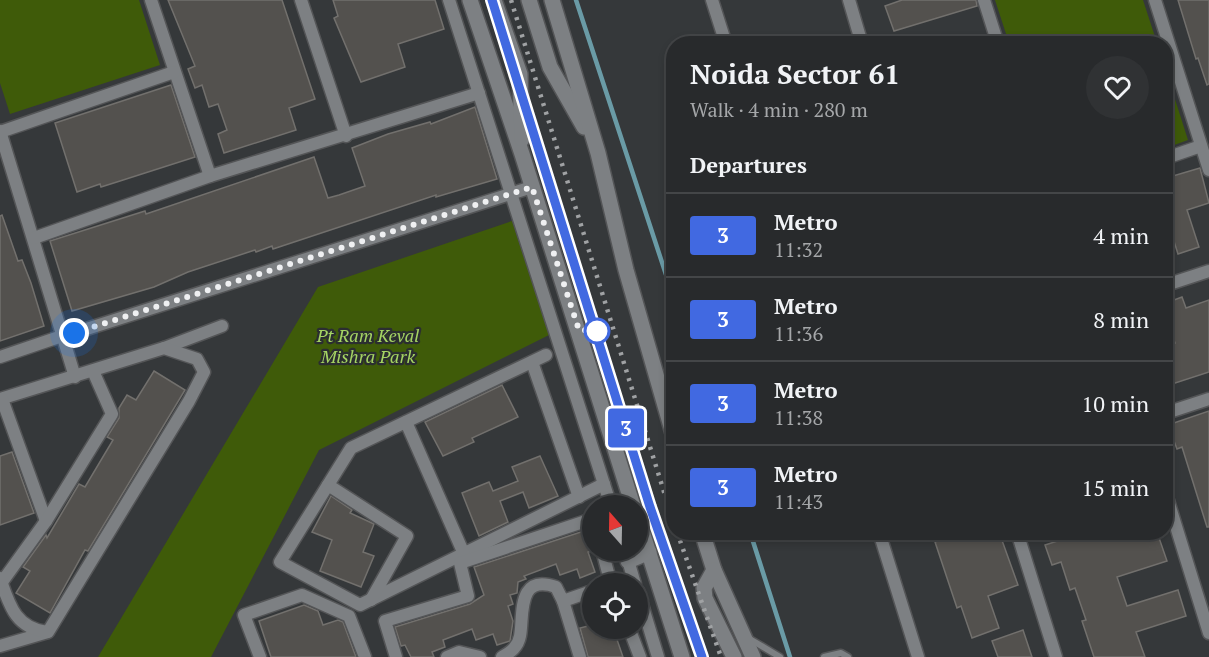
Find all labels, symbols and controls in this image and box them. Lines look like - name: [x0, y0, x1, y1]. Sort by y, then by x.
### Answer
- text: Noida Sector 61: [690, 55, 900, 92]
- button: heart: [1086, 56, 1149, 119]
- text: Walk · 4 min · 280 m: [690, 96, 868, 123]
- text: Departures: [690, 150, 807, 179]
- text: Metro: [774, 207, 838, 236]
- text: 3: [717, 221, 729, 249]
- text: 4 min: [1093, 221, 1149, 250]
- text: 11:32: [774, 236, 823, 263]
- text: Metro: [774, 291, 838, 320]
- text: 3: [717, 305, 729, 333]
- text: 8 min: [1093, 305, 1149, 334]
- your location: [59, 318, 89, 348]
- unlabelled marker: [584, 318, 610, 344]
- text: 11:36: [774, 320, 823, 347]
- park label: Pt Ram Keval Mishra Park: [316, 323, 419, 368]
- text: Metro: [774, 375, 838, 404]
- text: 3: [717, 389, 729, 417]
- text: 10 min: [1082, 389, 1149, 418]
- text: 11:38: [774, 404, 823, 431]
- line badge: 3: [606, 408, 646, 448]
- text: 3: [620, 414, 632, 442]
- text: Metro: [774, 459, 838, 488]
- text: 3: [717, 473, 729, 501]
- text: 15 min: [1082, 473, 1149, 502]
- text: 11:43: [774, 488, 823, 515]
- north arrow: [582, 495, 648, 561]
- map controls: [582, 495, 648, 639]
- button: locate: [582, 573, 648, 639]

